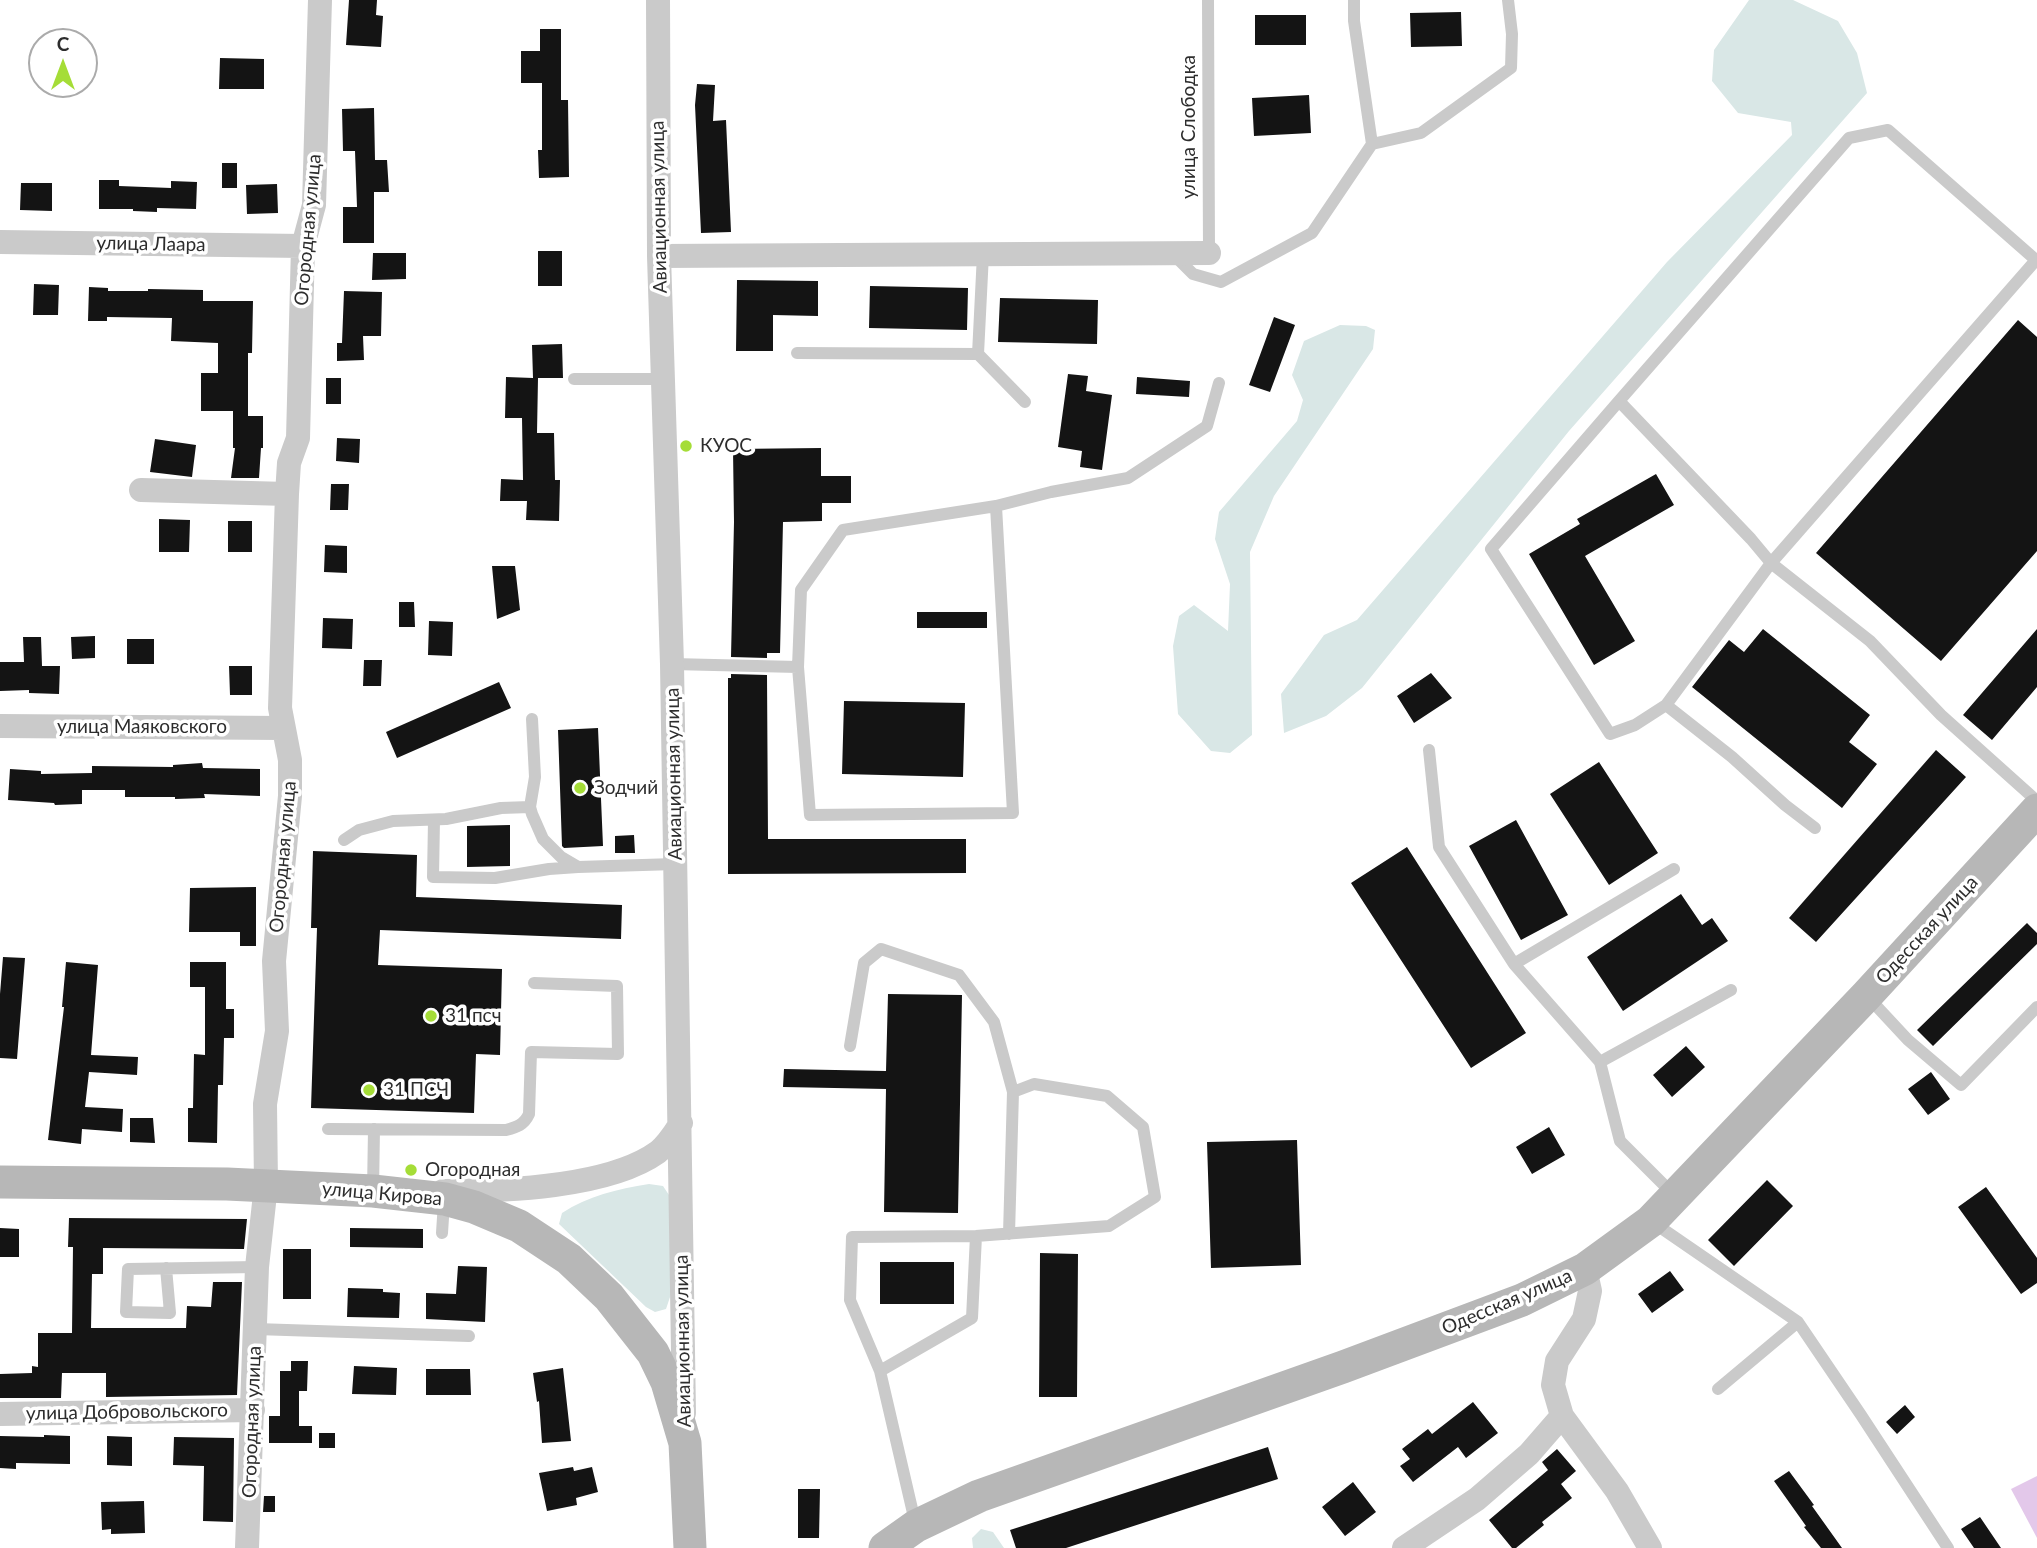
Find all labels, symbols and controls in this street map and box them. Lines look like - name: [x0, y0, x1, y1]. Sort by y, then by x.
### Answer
- north arrow: [28, 28, 98, 98]
- text: С: [57, 32, 69, 55]
- street label: улица Слободка: [1178, 55, 1200, 199]
- street label: Авиационная улица: [646, 120, 672, 294]
- street label: Огородная улица: [290, 153, 326, 307]
- street label: улица Лаара: [96, 232, 206, 256]
- place label: КУОС: [700, 435, 752, 457]
- marker: КУОС: [678, 438, 694, 454]
- street label: Авиационная улица: [661, 687, 687, 861]
- street label: улица Маяковского: [57, 716, 227, 738]
- place label: Зодчий: [594, 777, 658, 799]
- street label: Огородная улица: [265, 780, 301, 934]
- marker: Зодчий: [572, 780, 588, 796]
- street label: Одесская улица: [1871, 871, 1983, 989]
- place label: 31 псч: [445, 1005, 501, 1027]
- marker: 31 псч: [423, 1008, 439, 1024]
- place label: 31 ПСЧ: [383, 1079, 449, 1101]
- marker: 31 ПСЧ: [361, 1082, 377, 1098]
- place label: Огородная: [425, 1159, 520, 1181]
- marker: Огородная: [403, 1162, 419, 1178]
- street label: улица Кирова: [321, 1177, 443, 1211]
- street label: Авиационная улица: [670, 1254, 696, 1428]
- street label: Одесская улица: [1438, 1264, 1576, 1340]
- street label: Огородная улица: [238, 1346, 266, 1498]
- street label: улица Добровольского: [26, 1399, 228, 1425]

